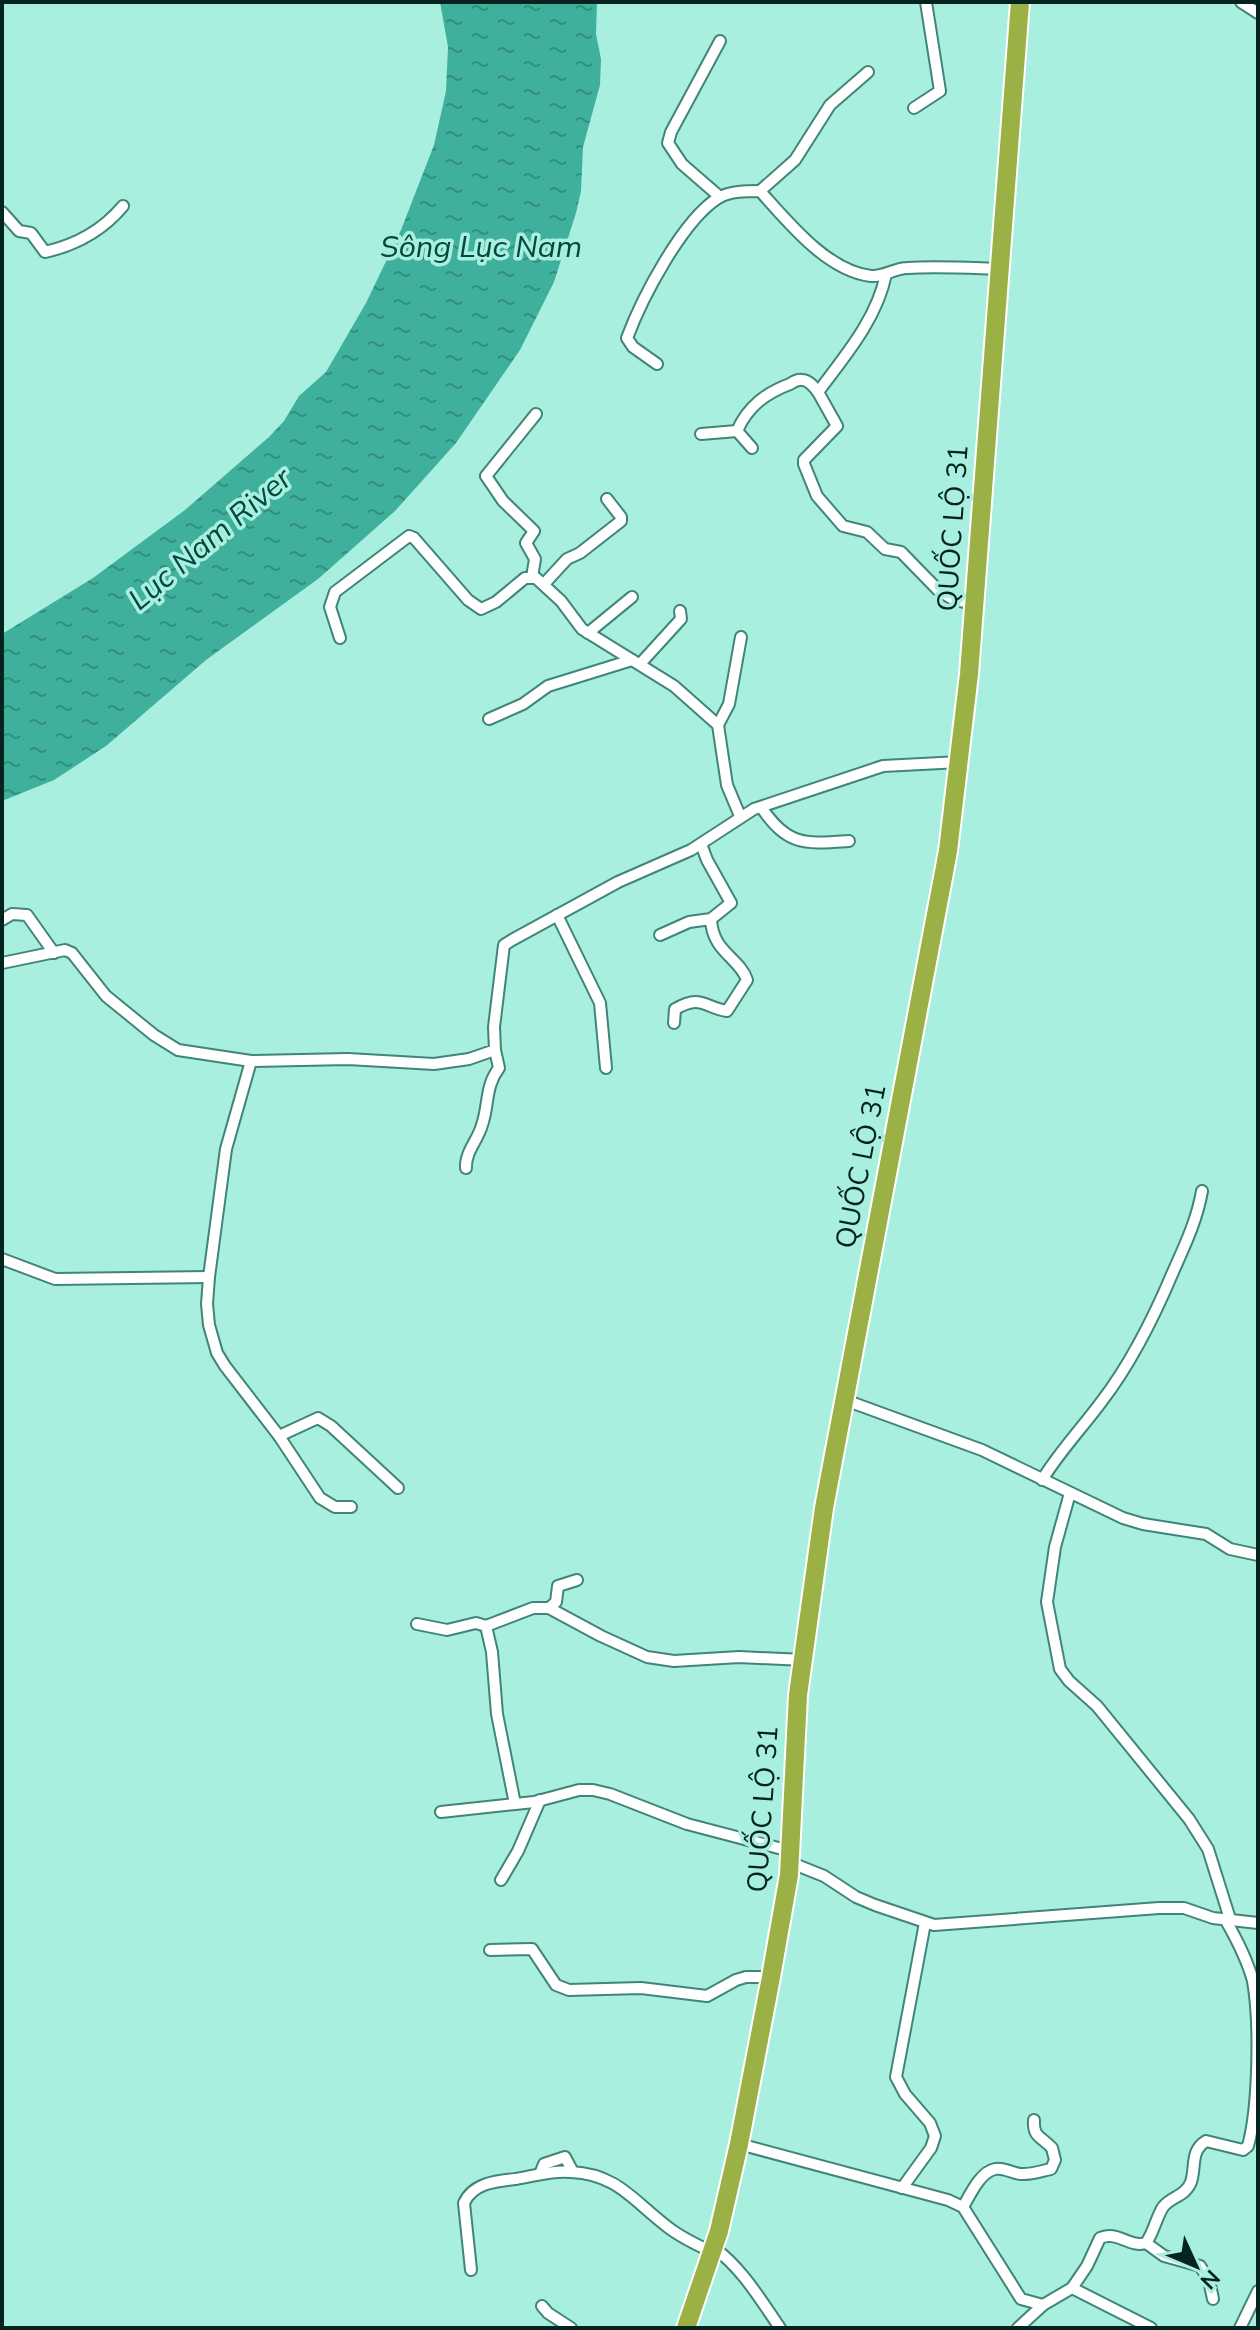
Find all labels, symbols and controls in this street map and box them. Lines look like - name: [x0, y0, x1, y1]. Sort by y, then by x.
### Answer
- water label: Sông Lục Nam: [380, 227, 582, 265]
- street label: QUỐC LỘ 31: [928, 443, 975, 612]
- water label: Lục Nam River: [120, 458, 300, 618]
- street label: QUỐC LỘ 31: [826, 1081, 893, 1251]
- street label: QUỐC LỘ 31: [738, 1724, 785, 1893]
- north arrow: [1156, 2226, 1236, 2306]
- text: N: [1195, 2264, 1226, 2296]

